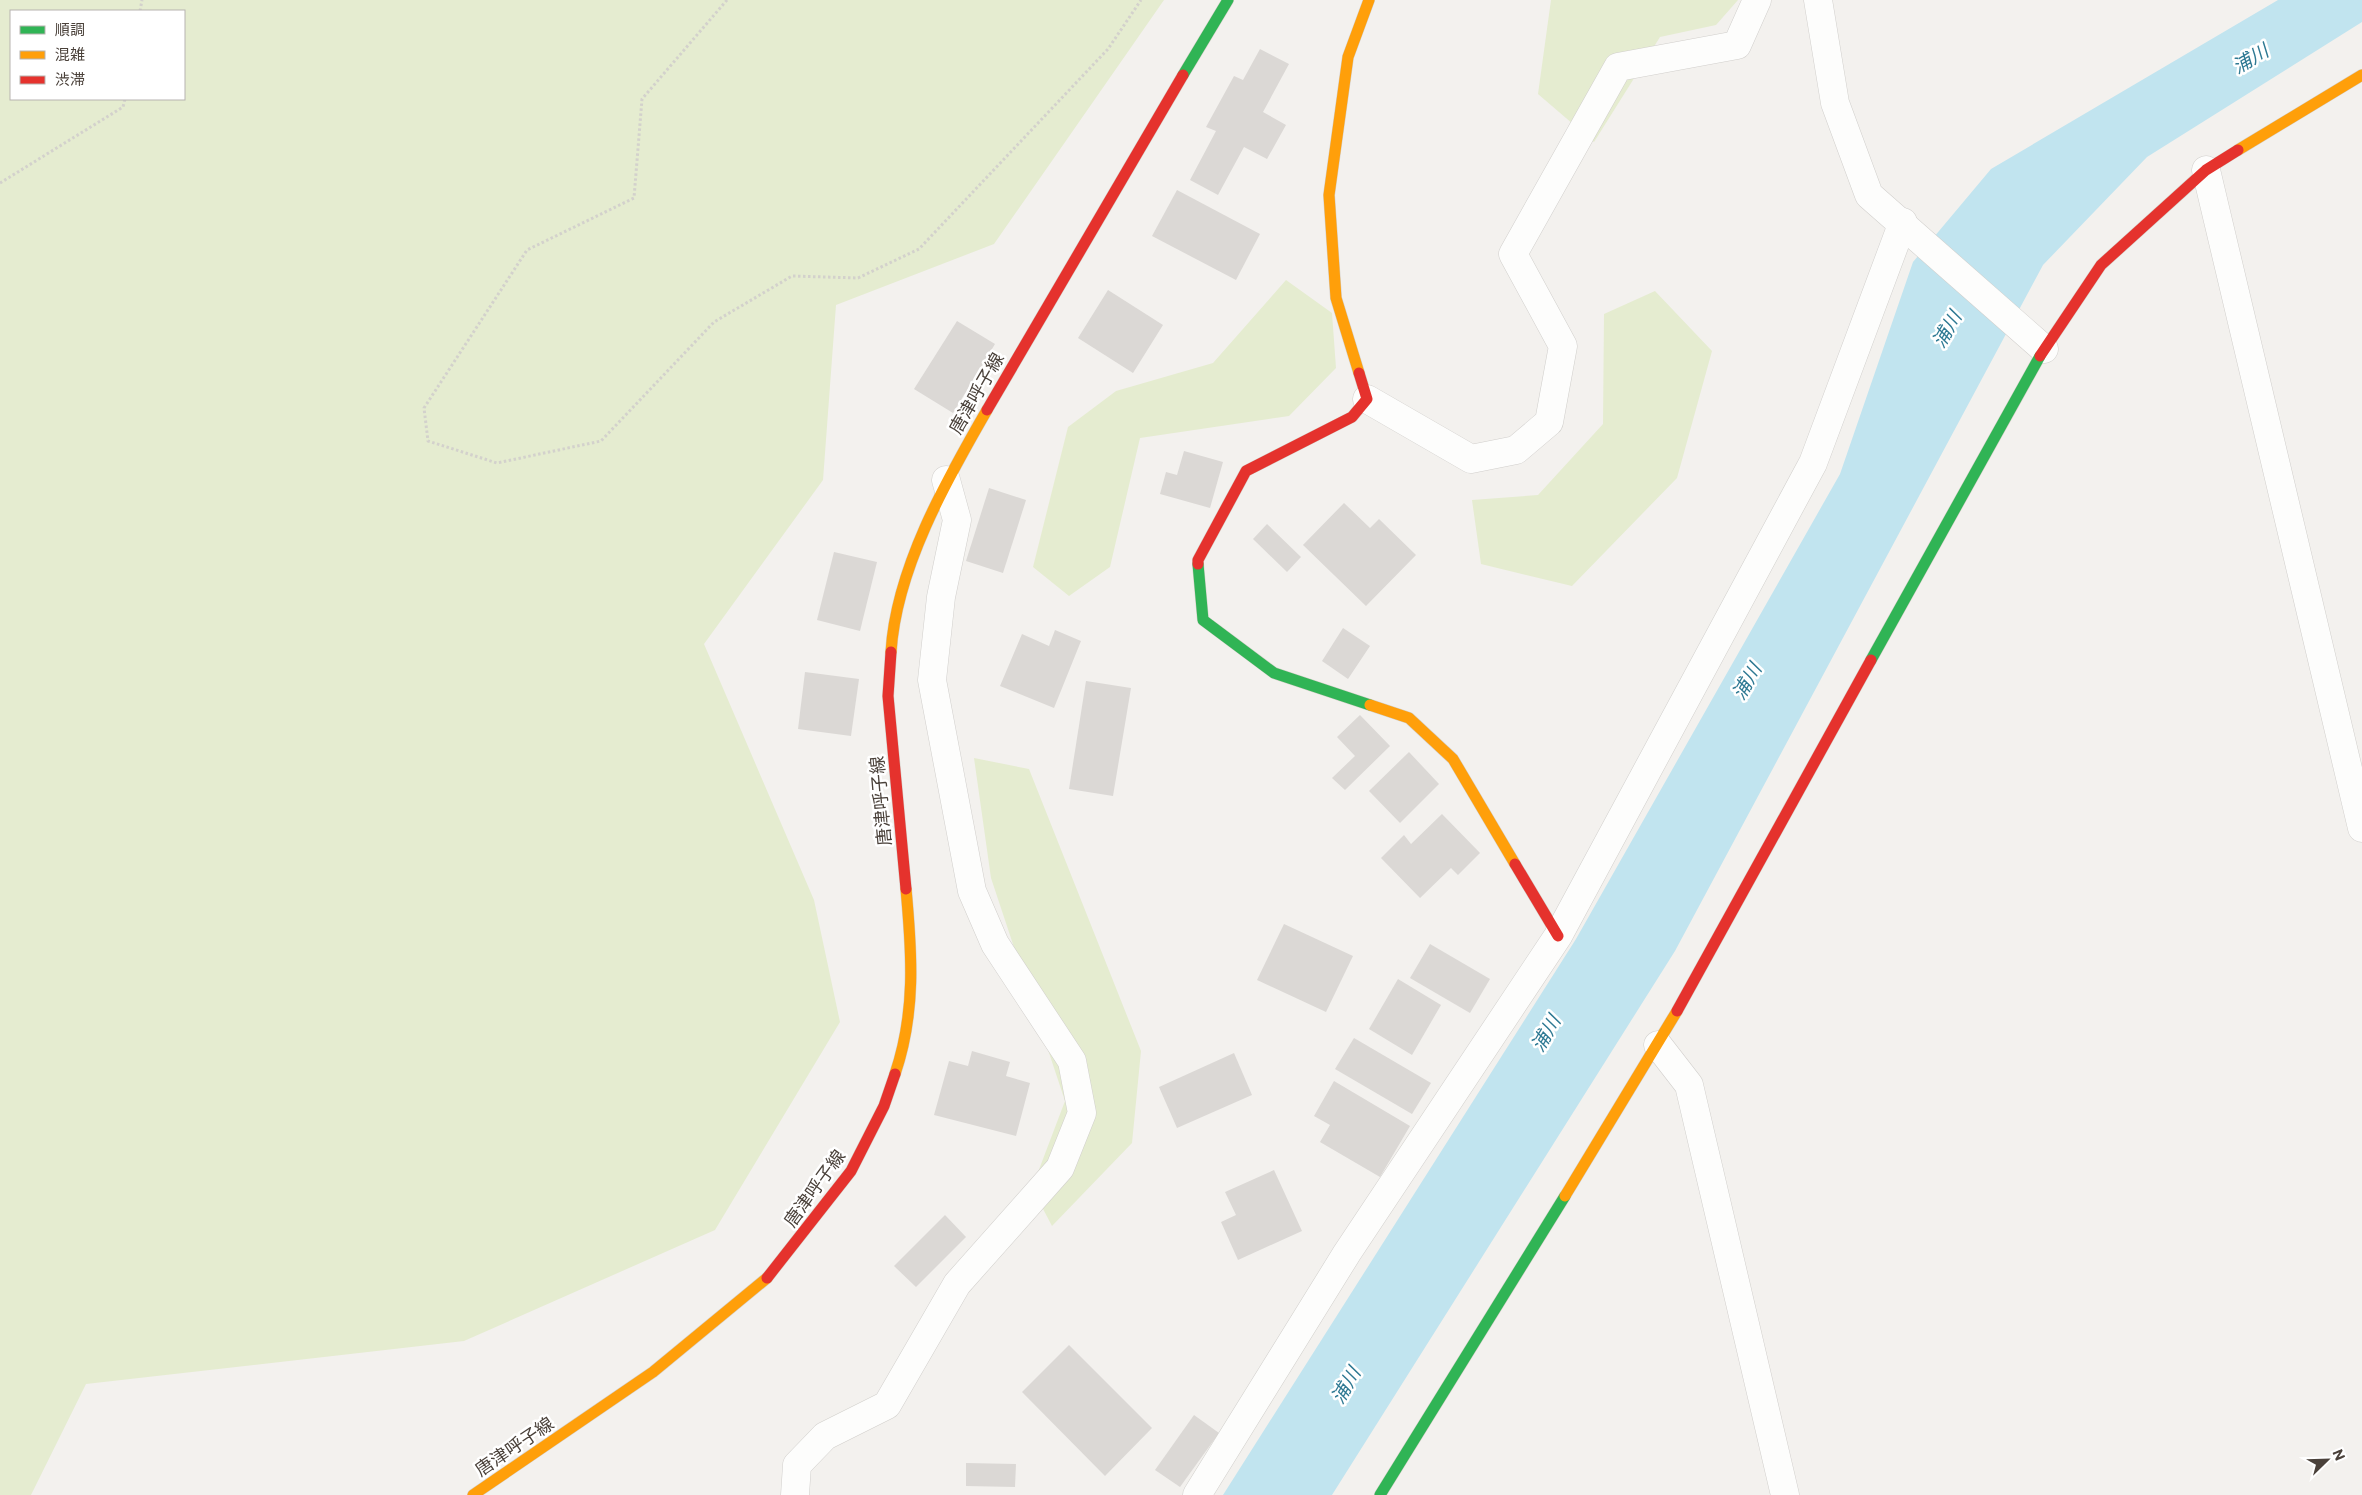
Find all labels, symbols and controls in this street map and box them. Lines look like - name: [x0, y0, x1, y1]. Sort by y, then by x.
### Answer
- legend: [10, 10, 185, 100]
- text: 順調: [55, 20, 85, 38]
- water label: 浦川: [2228, 37, 2274, 78]
- text: 混雑: [55, 45, 85, 63]
- text: 渋滞: [55, 70, 85, 88]
- water label: 浦川: [1927, 305, 1966, 351]
- street label: 唐津呼子線: [944, 349, 1008, 437]
- water label: 浦川: [1727, 657, 1766, 703]
- street label: 唐津呼子線: [865, 755, 895, 847]
- water label: 浦川: [1526, 1009, 1565, 1055]
- street label: 唐津呼子線: [779, 1145, 849, 1231]
- water label: 浦川: [1326, 1361, 1365, 1407]
- street label: 唐津呼子線: [471, 1412, 557, 1480]
- north arrow: [2302, 1435, 2352, 1485]
- text: N: [2330, 1447, 2349, 1463]

